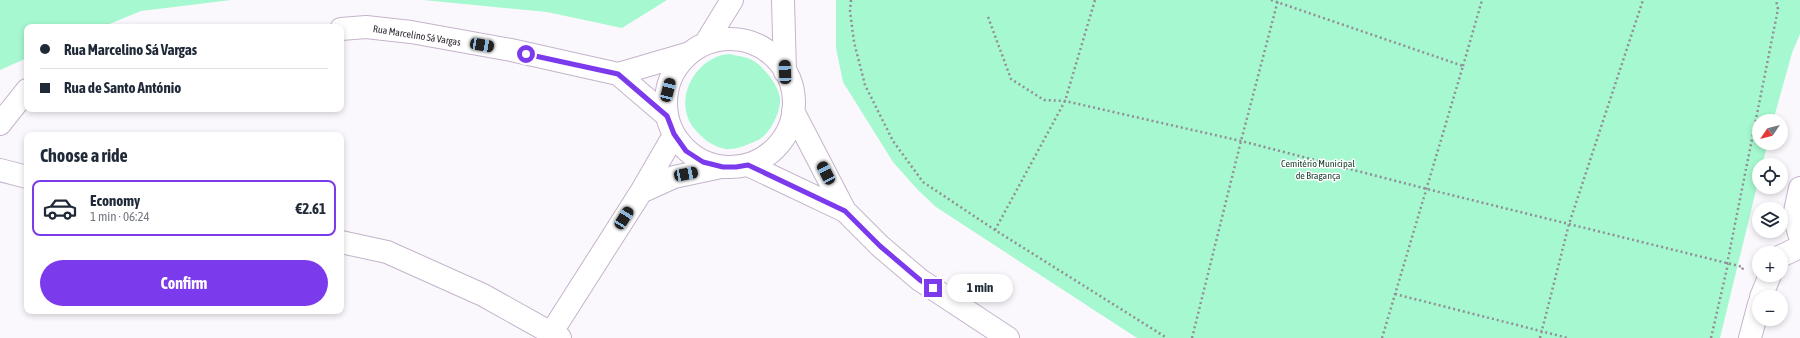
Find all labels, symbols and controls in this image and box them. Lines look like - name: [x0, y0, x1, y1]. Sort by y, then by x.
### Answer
- street label: Rua Marcelino Sá Vargas: [372, 23, 462, 48]
- car: [469, 37, 495, 53]
- text: Rua Marcelino Sá Vargas: [64, 41, 197, 58]
- route start: [517, 45, 535, 63]
- car: [779, 60, 791, 84]
- car: [659, 77, 677, 103]
- text: Rua de Santo António: [64, 79, 181, 96]
- north arrow: [1752, 114, 1788, 150]
- map controls: [1752, 114, 1788, 326]
- text: Choose a ride: [40, 145, 128, 166]
- park label: Cemitério Municipal de Bragança: [1281, 158, 1355, 181]
- button: locate: [1752, 158, 1788, 194]
- car: [815, 160, 837, 186]
- car: [673, 166, 699, 182]
- icon: car: [42, 190, 78, 226]
- text: Economy: [90, 192, 140, 209]
- text: €2.61: [295, 200, 326, 217]
- button: layers: [1752, 202, 1788, 238]
- car: [613, 205, 635, 231]
- text: 1 min · 06:24: [90, 209, 150, 224]
- button: +: [1752, 246, 1788, 282]
- button: Confirm: [40, 260, 328, 306]
- callout: 1 min: [947, 274, 1013, 302]
- route end: [924, 279, 942, 297]
- text: 1 min: [967, 280, 993, 295]
- button: −: [1752, 290, 1788, 326]

